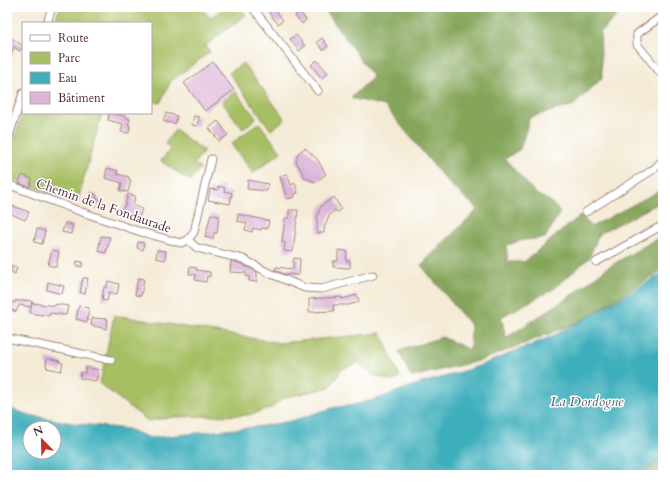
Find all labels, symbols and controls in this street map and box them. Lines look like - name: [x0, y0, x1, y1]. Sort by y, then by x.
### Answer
- legend: [22, 22, 152, 114]
- text: Route: [58, 30, 89, 46]
- text: Parc: [58, 50, 81, 66]
- text: Eau: [58, 70, 78, 86]
- text: Bâtiment: [58, 90, 105, 106]
- street label: Chemin de la Fondaurade: [34, 174, 174, 238]
- water label: La Dordogne: [551, 392, 624, 411]
- north arrow: [22, 420, 62, 460]
- text: N: [31, 422, 46, 440]

